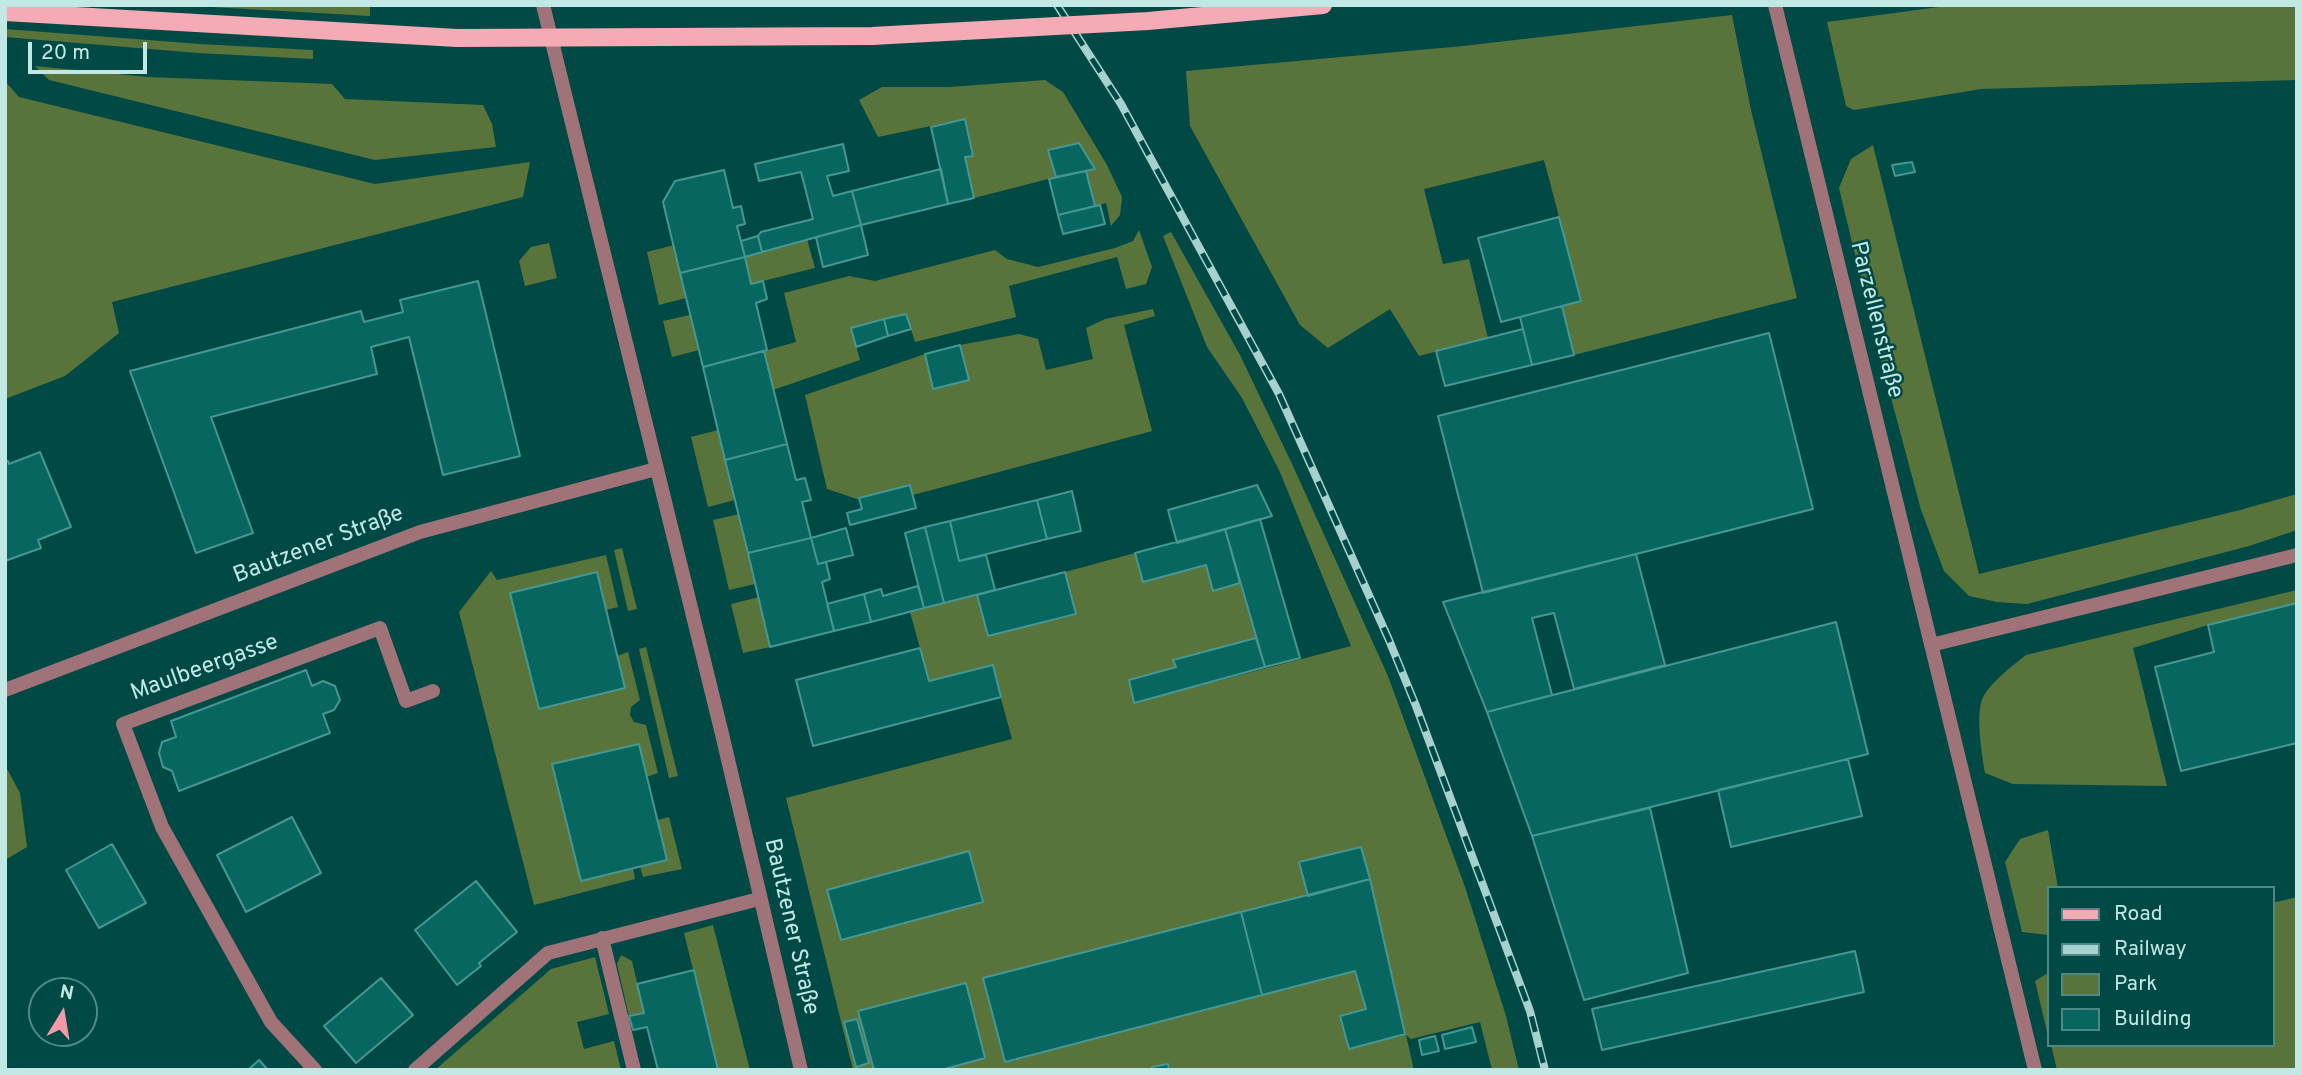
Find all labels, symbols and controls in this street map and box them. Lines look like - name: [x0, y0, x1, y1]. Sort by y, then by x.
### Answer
- scale bar: [32, 28, 150, 72]
- text: 20 m: [41, 40, 90, 67]
- street label: Parzellenstraße: [1842, 239, 1908, 401]
- street label: Bautzener Straße: [230, 501, 408, 591]
- street label: Maulbeergasse: [128, 630, 282, 708]
- street label: Bautzener Straße: [756, 836, 824, 1018]
- legend: [2046, 886, 2274, 1047]
- text: Road: [2114, 901, 2163, 928]
- text: Railway: [2114, 936, 2187, 963]
- text: Park: [2114, 971, 2157, 998]
- north arrow: [28, 977, 98, 1047]
- text: N: [58, 980, 76, 1006]
- text: Building: [2114, 1006, 2192, 1033]

